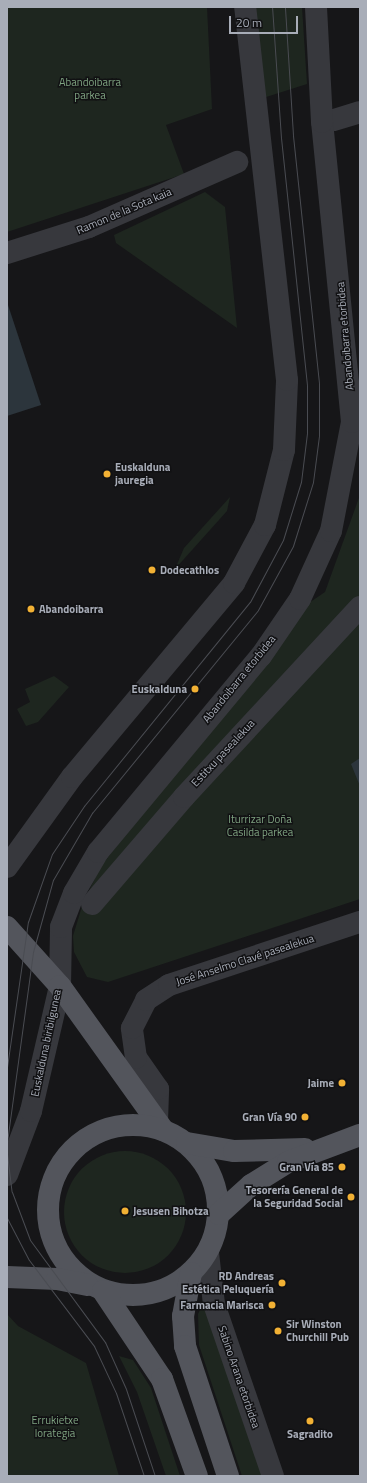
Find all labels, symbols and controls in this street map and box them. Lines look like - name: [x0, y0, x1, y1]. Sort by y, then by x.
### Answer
- scale bar: [231, 8, 300, 34]
- text: 20 m: [236, 13, 262, 32]
- park label: Abandoibarra parkea: [59, 76, 121, 102]
- street label: Ramon de la Sota kaia: [74, 185, 174, 237]
- street label: Abandoibarra etorbidea: [334, 281, 356, 391]
- place label: Euskalduna jauregia: [115, 461, 170, 487]
- marker: Euskalduna jauregia: [102, 469, 112, 479]
- place label: Dodecathlos: [160, 563, 219, 577]
- marker: Dodecathlos: [147, 565, 157, 575]
- place label: Abandoibarra: [39, 602, 103, 616]
- marker: Abandoibarra: [26, 604, 36, 614]
- street label: Abandoibarra etorbidea: [200, 633, 278, 725]
- place label: Euskalduna: [132, 682, 187, 696]
- marker: Euskalduna: [190, 684, 200, 694]
- street label: Estitxu pasealekua: [189, 717, 257, 789]
- park label: Iturrizar Doña Casilda parkea: [227, 813, 293, 839]
- street label: José Anselmo Clavé pasealekua: [174, 931, 316, 989]
- street label: Euskalduna biribilgunea: [28, 988, 64, 1098]
- place label: Jaime: [307, 1076, 334, 1090]
- marker: Jaime: [337, 1078, 347, 1088]
- place label: Gran Vía 90: [242, 1110, 297, 1124]
- marker: Gran Vía 90: [300, 1112, 310, 1122]
- place label: Gran Vía 85: [279, 1160, 334, 1174]
- marker: Gran Vía 85: [337, 1162, 347, 1172]
- place label: Tesorería General de la Seguridad Social: [246, 1184, 343, 1210]
- marker: Tesorería General de la Seguridad Social: [346, 1192, 356, 1202]
- place label: Jesusen Bihotza: [133, 1204, 209, 1218]
- marker: Jesusen Bihotza: [120, 1206, 130, 1216]
- place label: RD Andreas Estética Peluquería: [182, 1270, 274, 1296]
- marker: RD Andreas Estética Peluquería: [277, 1278, 287, 1288]
- place label: Farmacia Marisca: [180, 1298, 264, 1312]
- marker: Farmacia Marisca: [267, 1300, 277, 1310]
- place label: Sir Winston Churchill Pub: [286, 1318, 349, 1344]
- street label: Sabino Arana etorbidea: [215, 1324, 263, 1430]
- marker: Sir Winston Churchill Pub: [273, 1326, 283, 1336]
- park label: Errukietxe lorategia: [32, 1414, 78, 1440]
- marker: Sagradito: [305, 1416, 315, 1426]
- place label: Sagradito: [287, 1427, 333, 1441]

